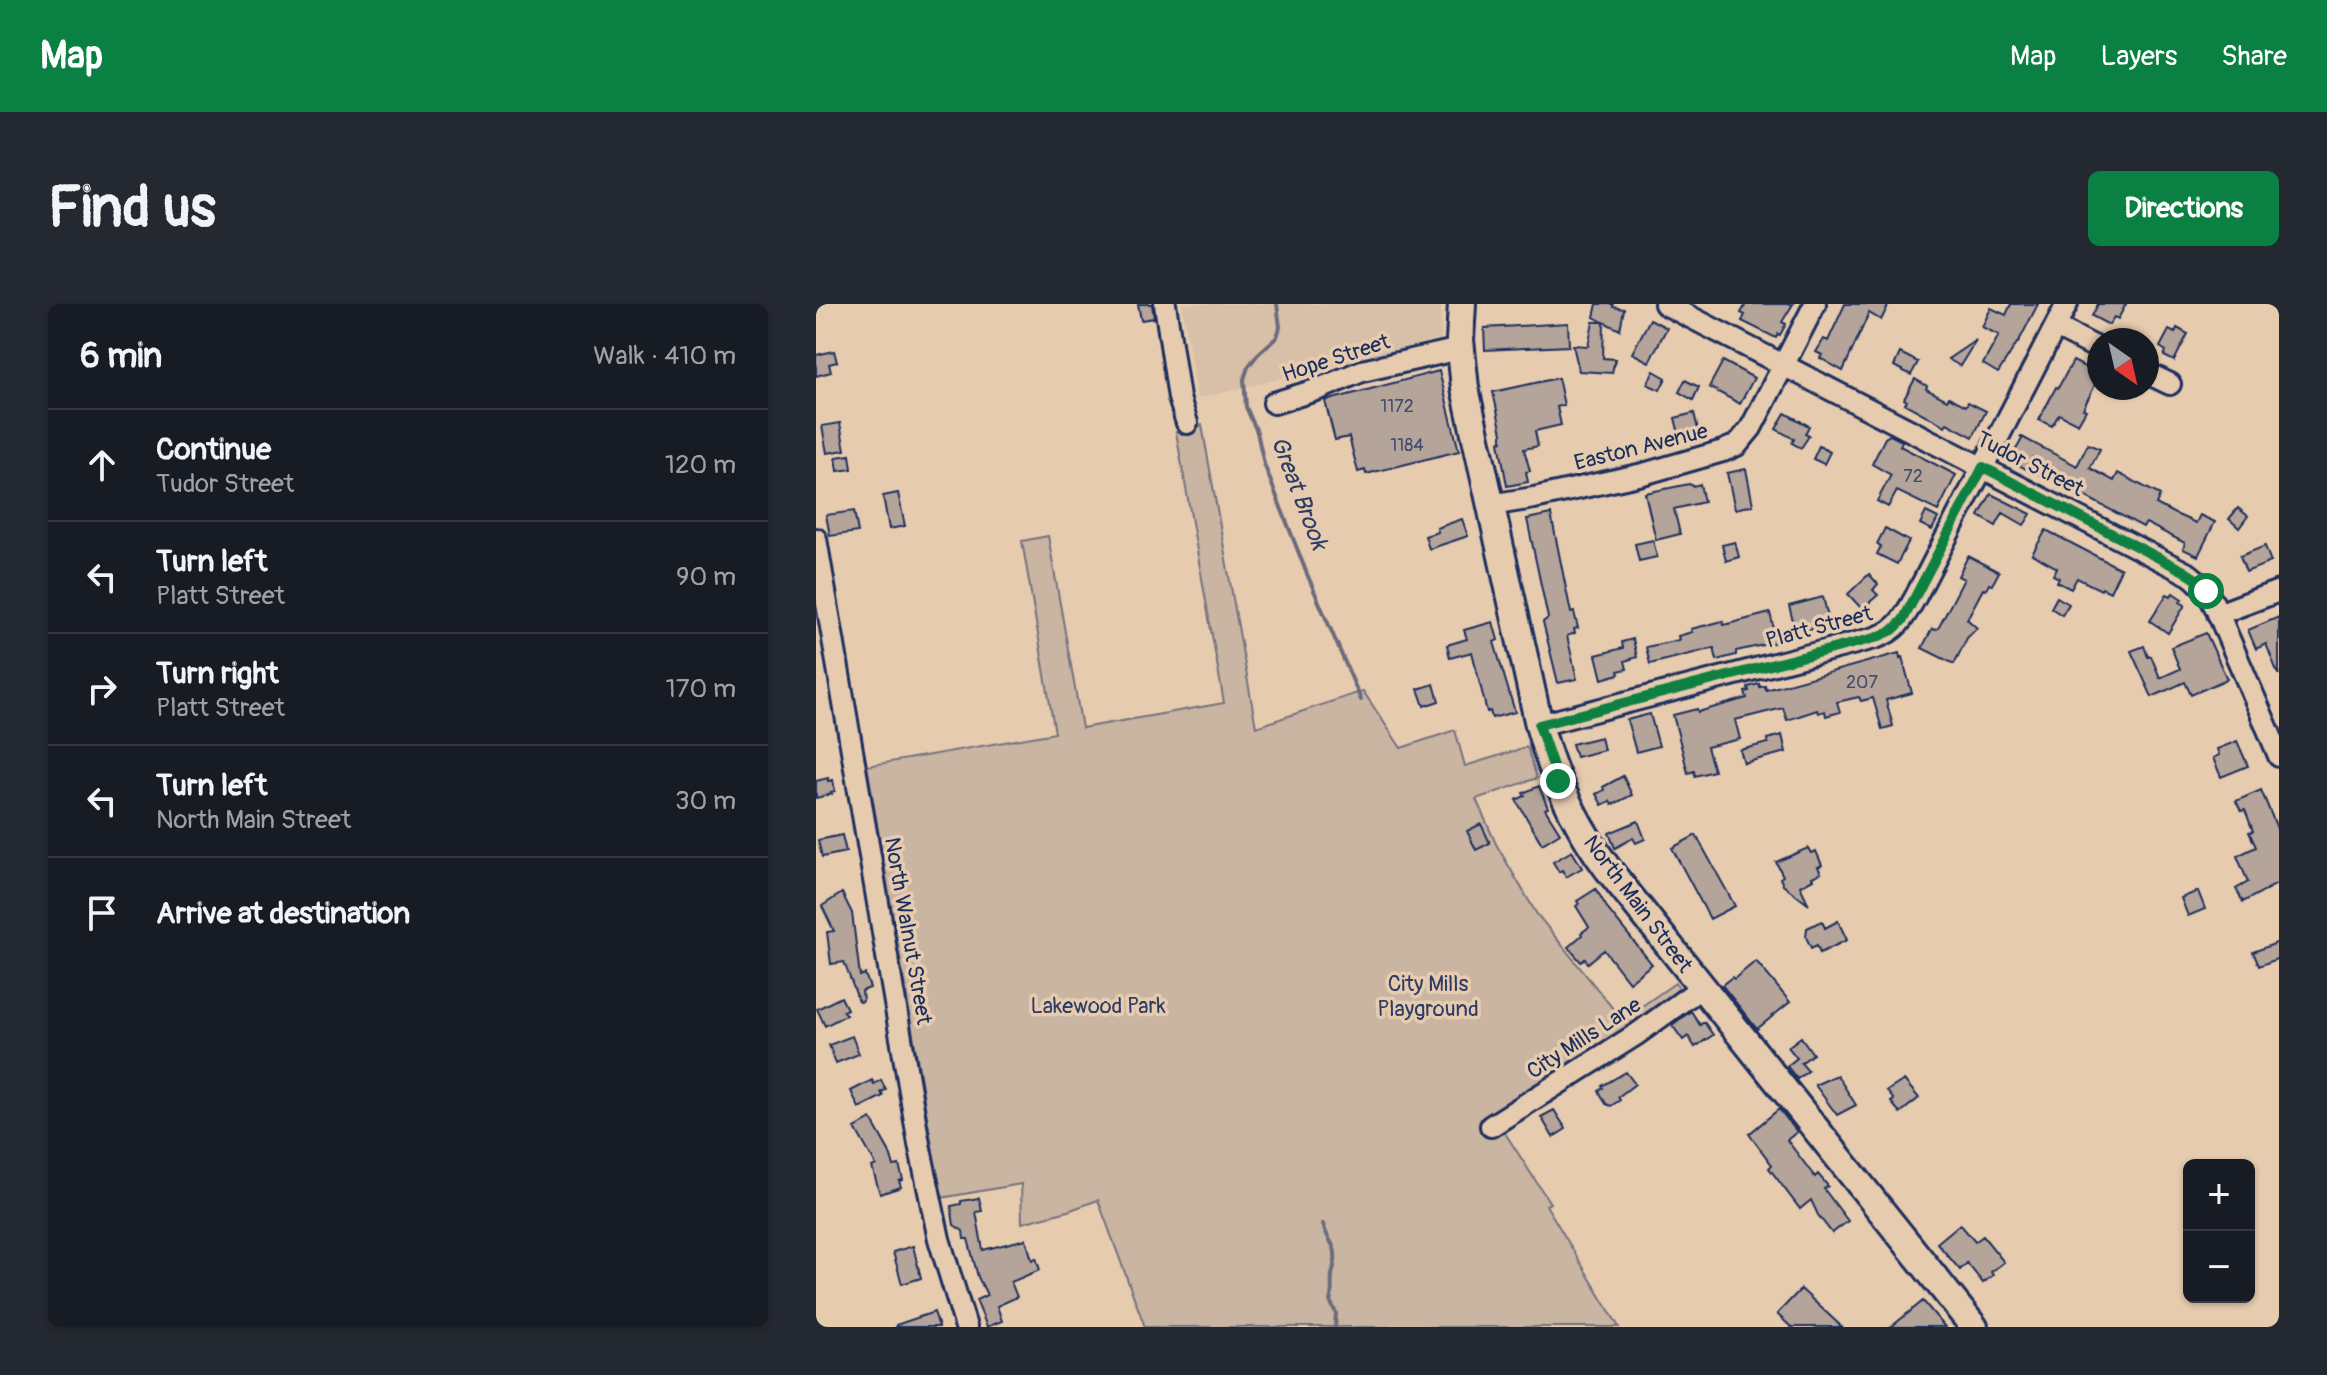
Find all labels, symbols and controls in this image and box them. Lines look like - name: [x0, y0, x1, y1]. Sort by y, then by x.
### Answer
- text: Map: [40, 32, 103, 80]
- text: Map: [2010, 39, 2056, 74]
- text: Layers: [2100, 39, 2177, 74]
- text: Share: [2221, 39, 2287, 74]
- button: Directions: [2088, 171, 2279, 246]
- text: Find us: [48, 174, 216, 243]
- street label: Hope Street: [1279, 327, 1394, 389]
- north arrow: [2087, 328, 2159, 400]
- text: 6 min: [80, 335, 162, 378]
- text: Walk · 410 m: [593, 340, 736, 372]
- house number: 1172: [1380, 395, 1414, 418]
- street label: Easton Avenue: [1571, 417, 1711, 477]
- street label: Tudor Street: [1971, 425, 2089, 503]
- text: Continue: [156, 431, 271, 468]
- water label: Great Brook: [1264, 432, 1335, 555]
- house number: 1184: [1390, 434, 1424, 457]
- icon: ahead: [80, 443, 124, 487]
- text: 120 m: [665, 449, 736, 481]
- house number: 72: [1903, 465, 1923, 488]
- text: Tudor Street: [156, 468, 294, 500]
- text: Turn left: [156, 543, 267, 580]
- icon: left: [80, 555, 124, 599]
- text: 90 m: [676, 561, 736, 593]
- route start: [2188, 573, 2224, 609]
- text: Platt Street: [156, 580, 285, 612]
- street label: Platt Street: [1763, 599, 1875, 655]
- text: Turn right: [156, 655, 279, 692]
- icon: right: [80, 667, 124, 711]
- house number: 207: [1846, 671, 1878, 694]
- text: 170 m: [666, 673, 736, 705]
- text: Platt Street: [156, 692, 285, 724]
- route end: [1540, 763, 1576, 799]
- text: Turn left: [156, 767, 267, 804]
- icon: left: [80, 779, 124, 823]
- text: 30 m: [675, 785, 736, 817]
- text: North Main Street: [156, 804, 351, 836]
- street label: North Main Street: [1577, 830, 1699, 978]
- street label: North Walnut Street: [878, 835, 938, 1027]
- icon: arrive: [80, 891, 124, 935]
- text: Arrive at destination: [156, 895, 410, 932]
- park label: City Mills Playground: [1377, 970, 1479, 1023]
- street label: City Mills Lane: [1522, 991, 1647, 1085]
- park label: Lakewood Park: [1030, 992, 1166, 1020]
- map controls: [2183, 1159, 2255, 1303]
- button: +: [2183, 1159, 2255, 1231]
- button: −: [2183, 1231, 2255, 1303]

